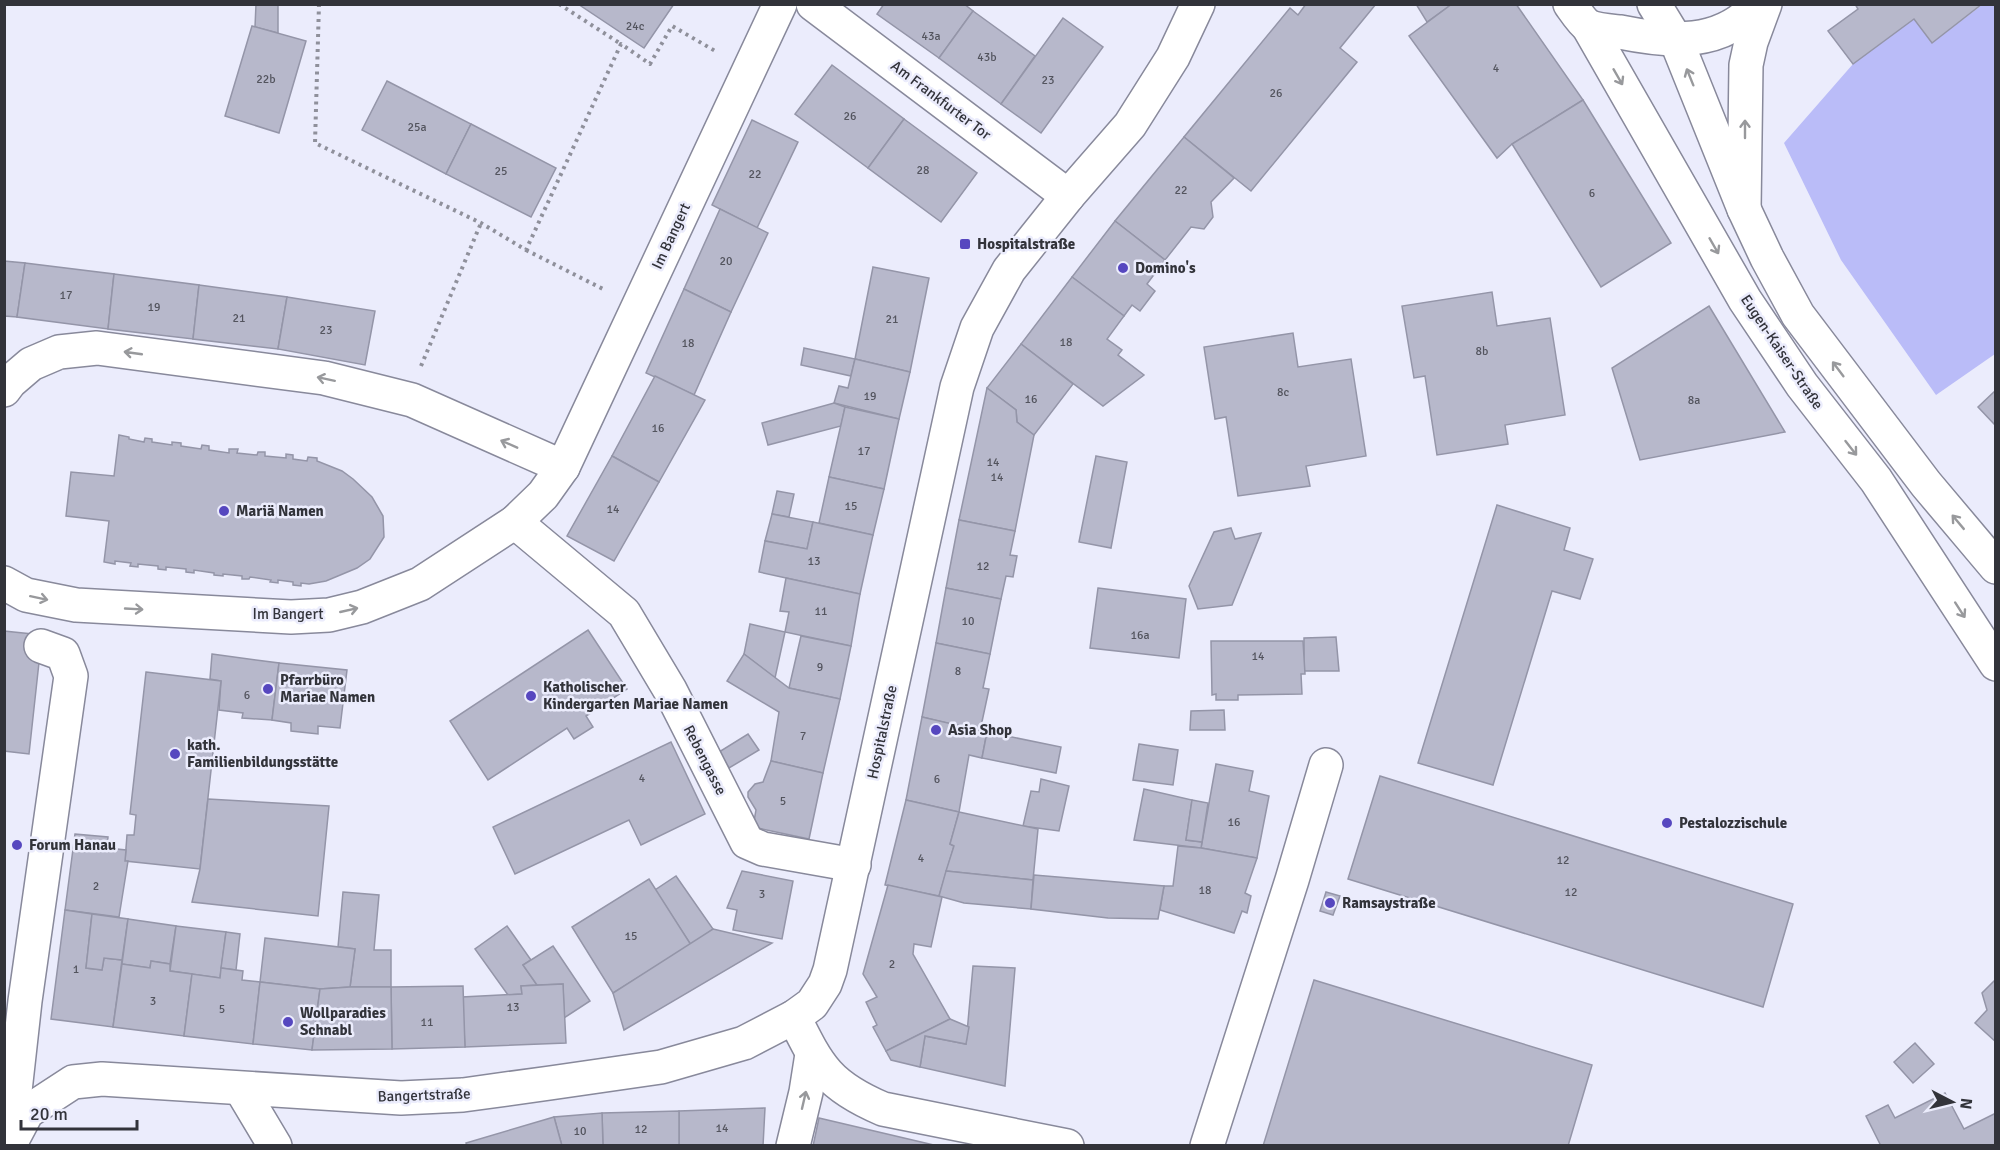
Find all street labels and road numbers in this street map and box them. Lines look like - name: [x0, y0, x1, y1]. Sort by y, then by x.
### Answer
- street label: Am Frankfurter Tor: [887, 57, 995, 144]
- street label: Im Bangert: [648, 200, 694, 272]
- street label: Eugen-Kaiser-Straße: [1737, 291, 1827, 413]
- street label: Im Bangert: [252, 605, 324, 623]
- street label: Hospitalstraße: [863, 683, 901, 781]
- street label: Rebengasse: [680, 722, 730, 798]
- street label: Bangertstraße: [377, 1084, 471, 1106]

